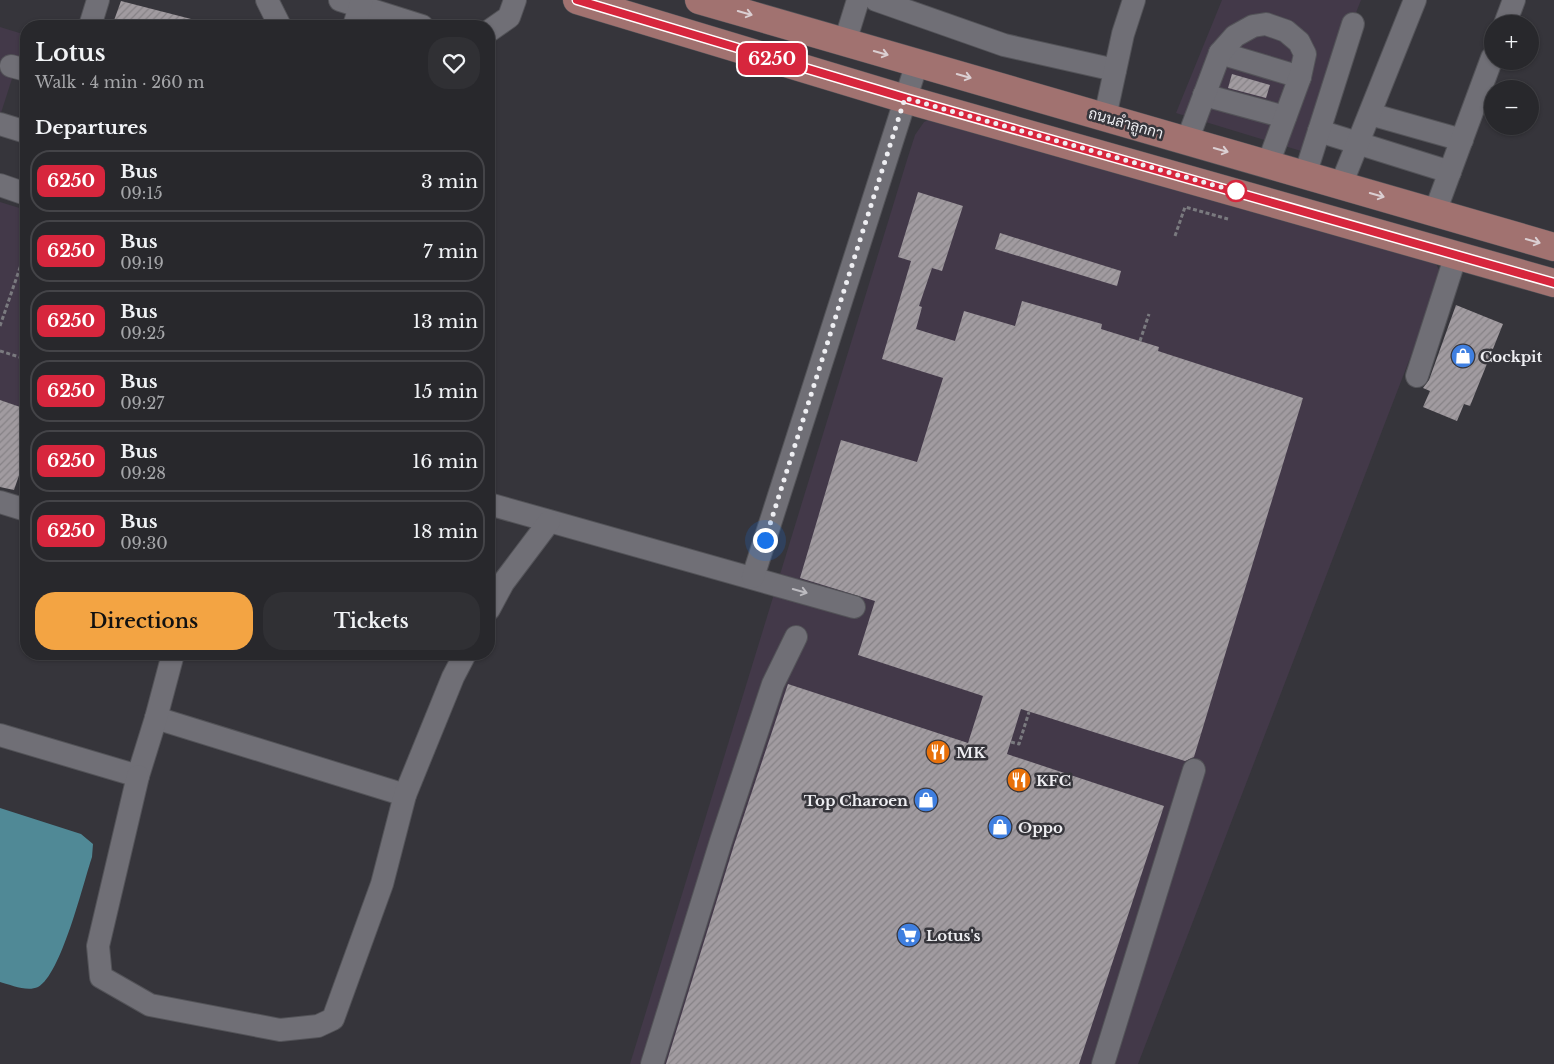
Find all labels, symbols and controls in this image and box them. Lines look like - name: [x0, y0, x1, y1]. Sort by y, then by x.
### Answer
- one-way arrow: [737, 9, 753, 19]
- map controls: [1484, 15, 1539, 135]
- button: +: [1484, 15, 1539, 70]
- button: heart: [428, 37, 480, 89]
- text: Lotus: [35, 38, 106, 67]
- line badge: 6250: [737, 43, 807, 75]
- text: 6250: [748, 48, 796, 70]
- one-way arrow: [873, 48, 889, 58]
- text: Walk · 4 min · 260 m: [35, 72, 205, 92]
- one-way arrow: [955, 72, 971, 82]
- button: −: [1484, 80, 1539, 135]
- street label: ถนนลำลูกกา: [1086, 103, 1166, 144]
- text: Departures: [35, 116, 147, 139]
- one-way arrow: [1212, 146, 1228, 156]
- text: Bus: [120, 160, 158, 183]
- text: 6250: [47, 170, 95, 192]
- text: 3 min: [421, 170, 478, 193]
- unlabelled marker: [1225, 180, 1247, 202]
- text: 09:15: [120, 183, 163, 203]
- one-way arrow: [1369, 191, 1385, 201]
- text: Bus: [120, 230, 158, 253]
- one-way arrow: [1525, 236, 1541, 246]
- text: 6250: [47, 240, 95, 262]
- text: 7 min: [423, 240, 478, 263]
- text: 09:19: [120, 253, 164, 273]
- text: Bus: [120, 300, 158, 323]
- text: 6250: [47, 310, 95, 332]
- text: 13 min: [412, 310, 478, 333]
- text: 09:25: [120, 323, 165, 343]
- shop icon: Cockpit: [1450, 343, 1476, 369]
- place label: Cockpit: [1480, 347, 1543, 366]
- text: Bus: [120, 370, 158, 393]
- text: 6250: [47, 380, 95, 402]
- text: 15 min: [413, 380, 478, 403]
- text: 09:27: [120, 393, 164, 413]
- text: Bus: [120, 440, 158, 463]
- text: 6250: [47, 450, 95, 472]
- text: 16 min: [412, 450, 478, 473]
- text: 09:28: [120, 463, 166, 483]
- text: Bus: [120, 510, 158, 533]
- text: 6250: [47, 520, 95, 542]
- text: 18 min: [413, 520, 478, 543]
- your location: [753, 528, 778, 553]
- text: 09:30: [120, 533, 168, 553]
- one-way arrow: [792, 586, 808, 596]
- button: Directions: [35, 592, 253, 650]
- button: Tickets: [263, 592, 480, 650]
- restaurant icon: MK: [925, 739, 951, 765]
- place label: MK: [956, 743, 986, 762]
- restaurant icon: KFC: [1006, 767, 1032, 793]
- place label: KFC: [1036, 771, 1071, 790]
- shop icon: Top Charoen: [913, 787, 939, 813]
- place label: Top Charoen: [804, 791, 908, 810]
- shop icon: Oppo: [987, 814, 1013, 840]
- place label: Oppo: [1018, 818, 1063, 837]
- supermarket icon: Lotus's: [896, 922, 922, 948]
- place label: Lotus's: [926, 926, 980, 945]

